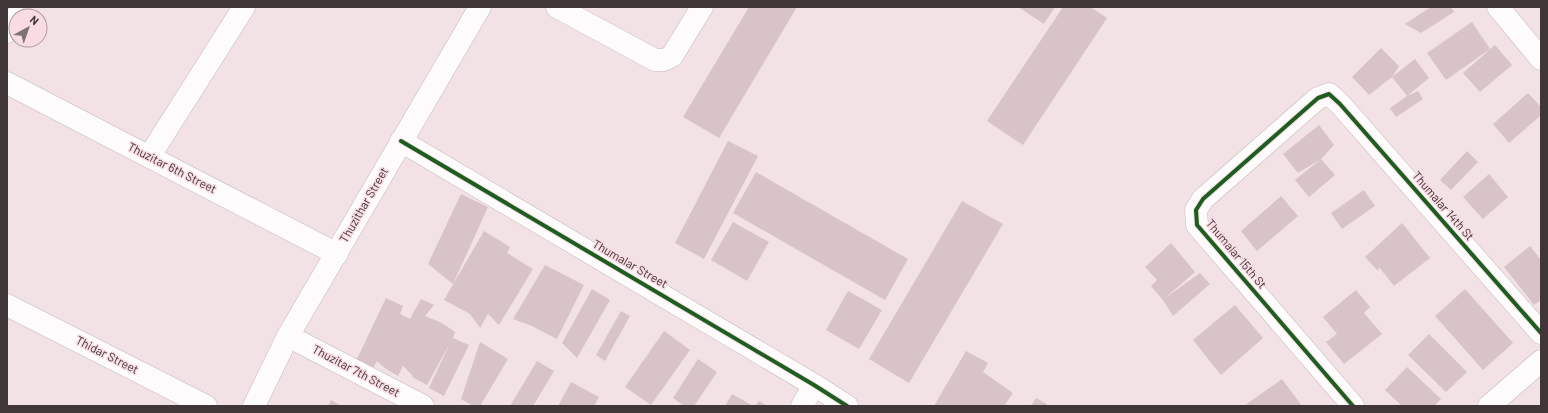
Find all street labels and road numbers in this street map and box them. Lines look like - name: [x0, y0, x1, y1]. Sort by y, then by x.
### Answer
- street label: Thuzitar 6th Street: [126, 139, 219, 195]
- street label: Thuzithar Street: [336, 164, 390, 245]
- street label: Thumalar 14th St: [1410, 168, 1478, 243]
- street label: Thumalar 15th St: [1204, 216, 1270, 291]
- street label: Thumalar Street: [591, 236, 670, 290]
- street label: Thidar Street: [74, 332, 141, 376]
- street label: Thuzitar 7th Street: [310, 341, 403, 399]

